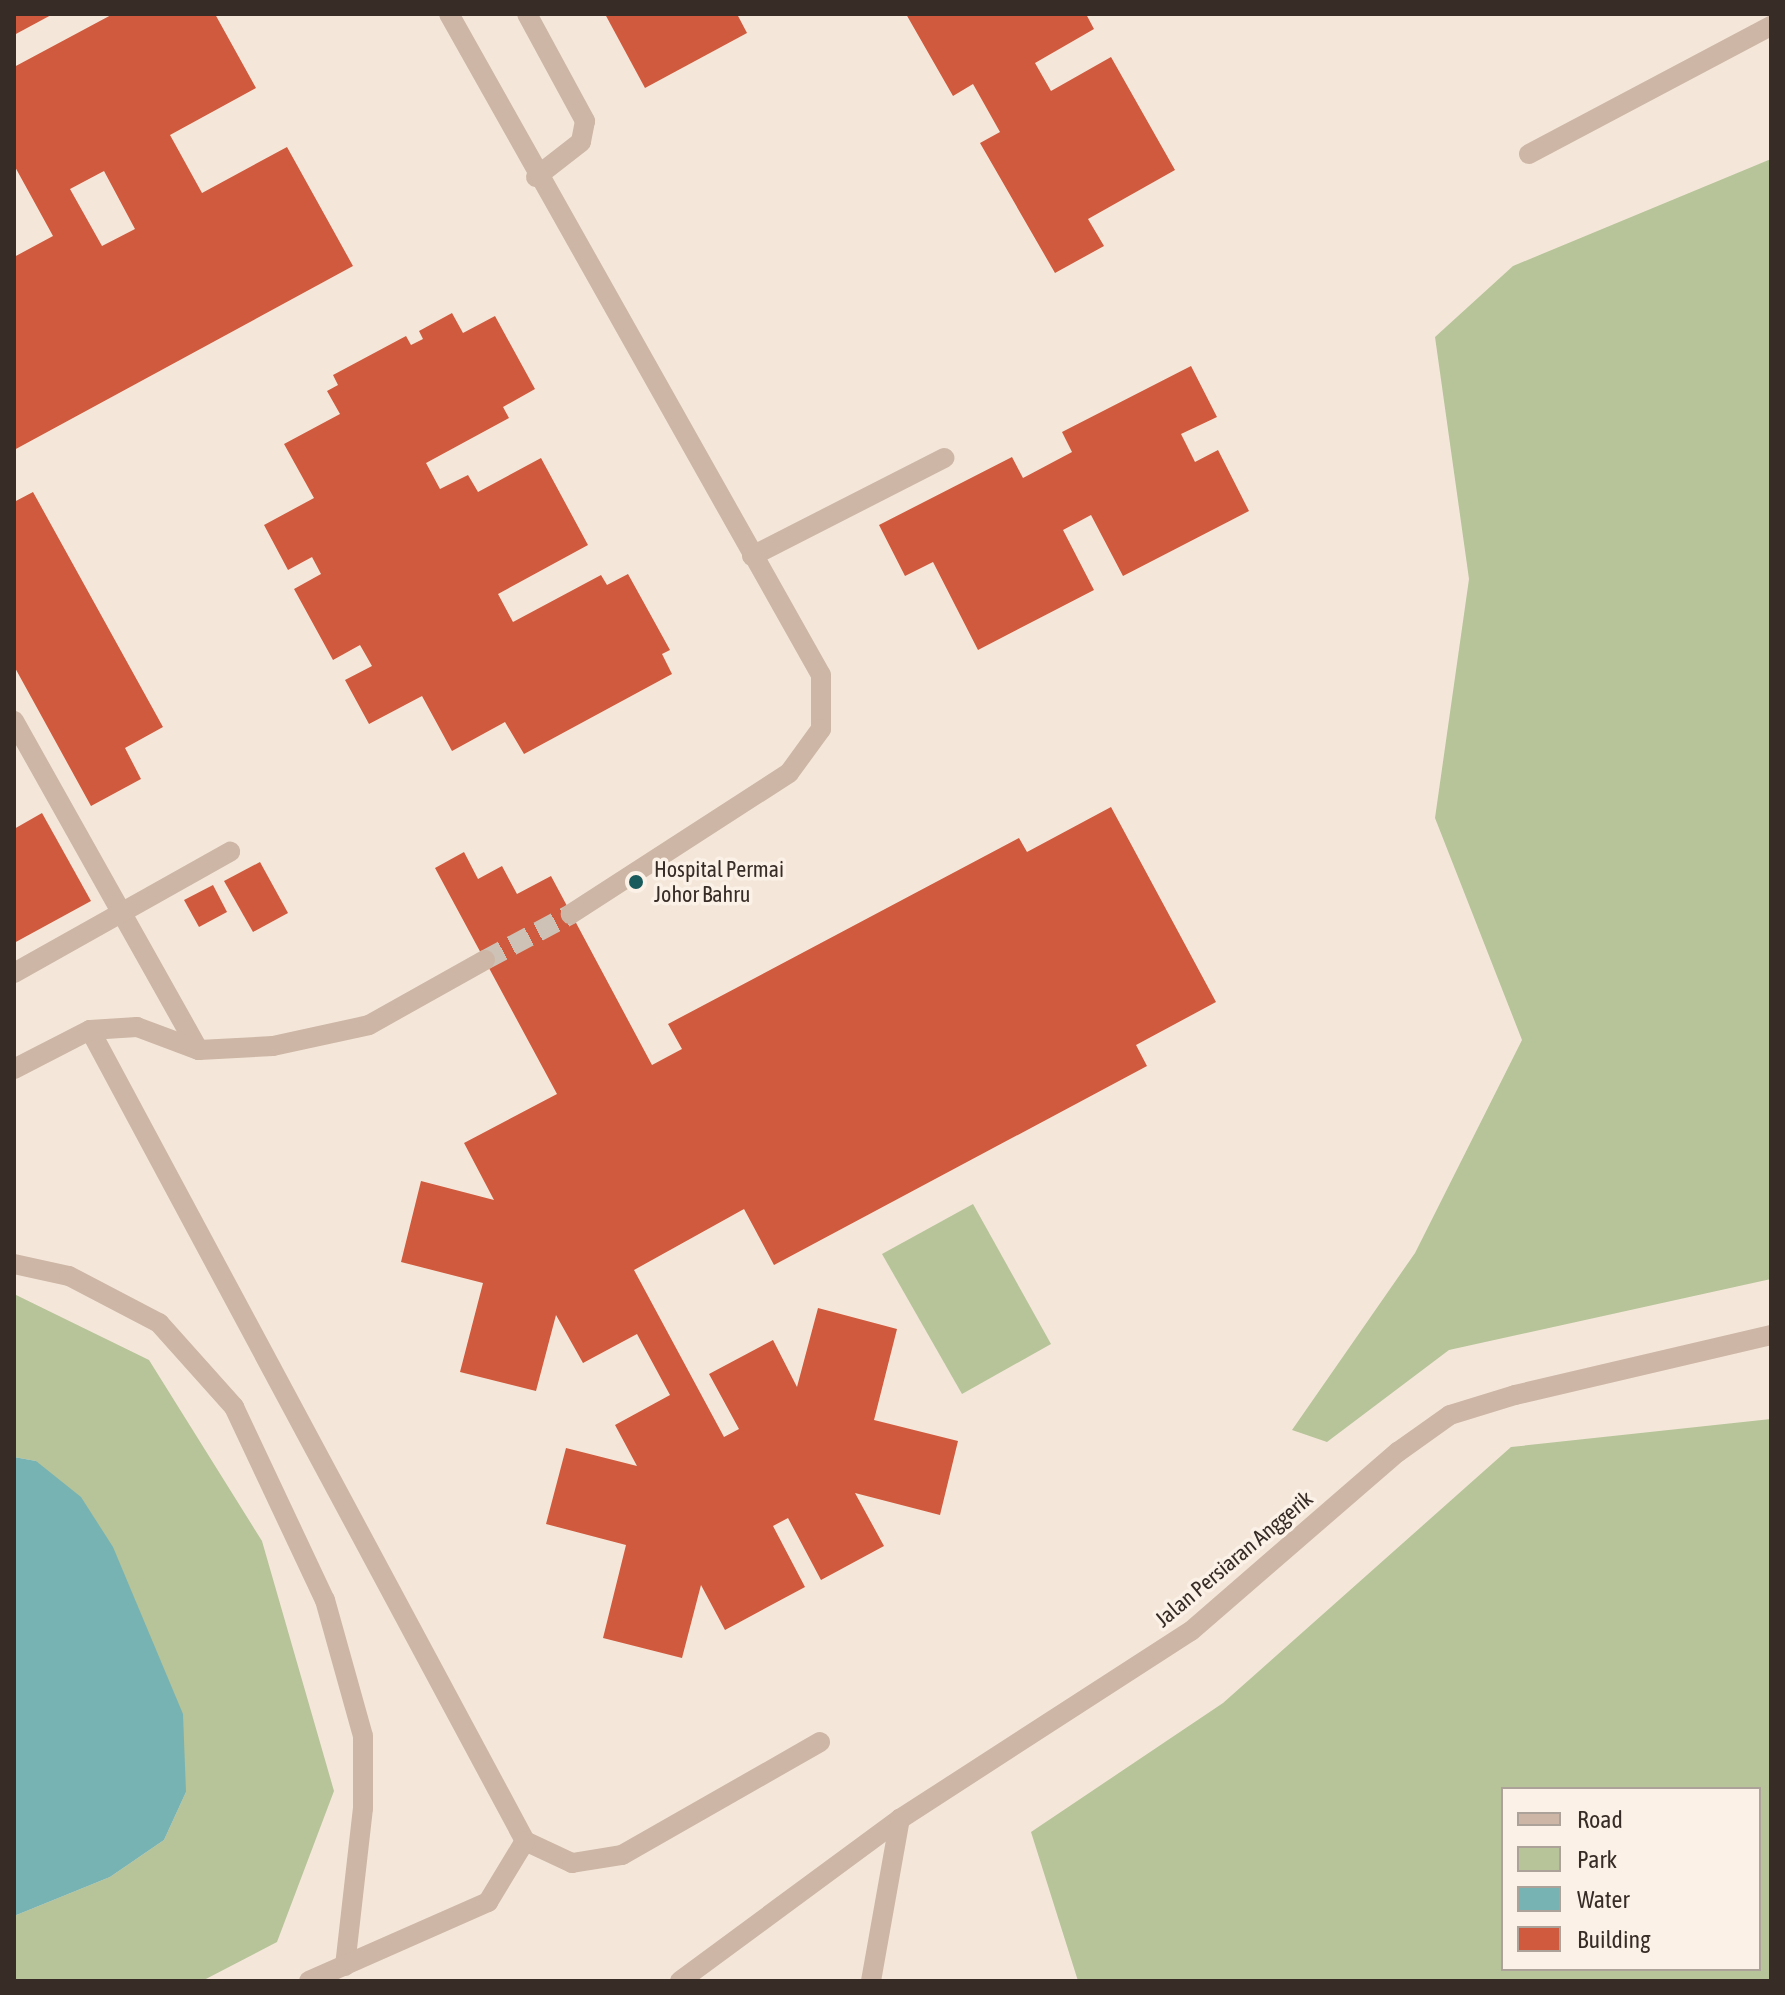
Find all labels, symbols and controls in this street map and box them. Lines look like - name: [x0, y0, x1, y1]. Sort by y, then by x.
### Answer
- place label: Hospital Permai Johor Bahru: [654, 856, 784, 908]
- marker: Hospital Permai Johor Bahru: [625, 871, 647, 893]
- street label: Jalan Persiaran Anggerik: [1150, 1485, 1318, 1633]
- legend: [1501, 1787, 1761, 1971]
- text: Road: [1577, 1806, 1623, 1833]
- text: Park: [1577, 1846, 1617, 1873]
- text: Water: [1577, 1886, 1630, 1913]
- text: Building: [1577, 1926, 1650, 1953]

